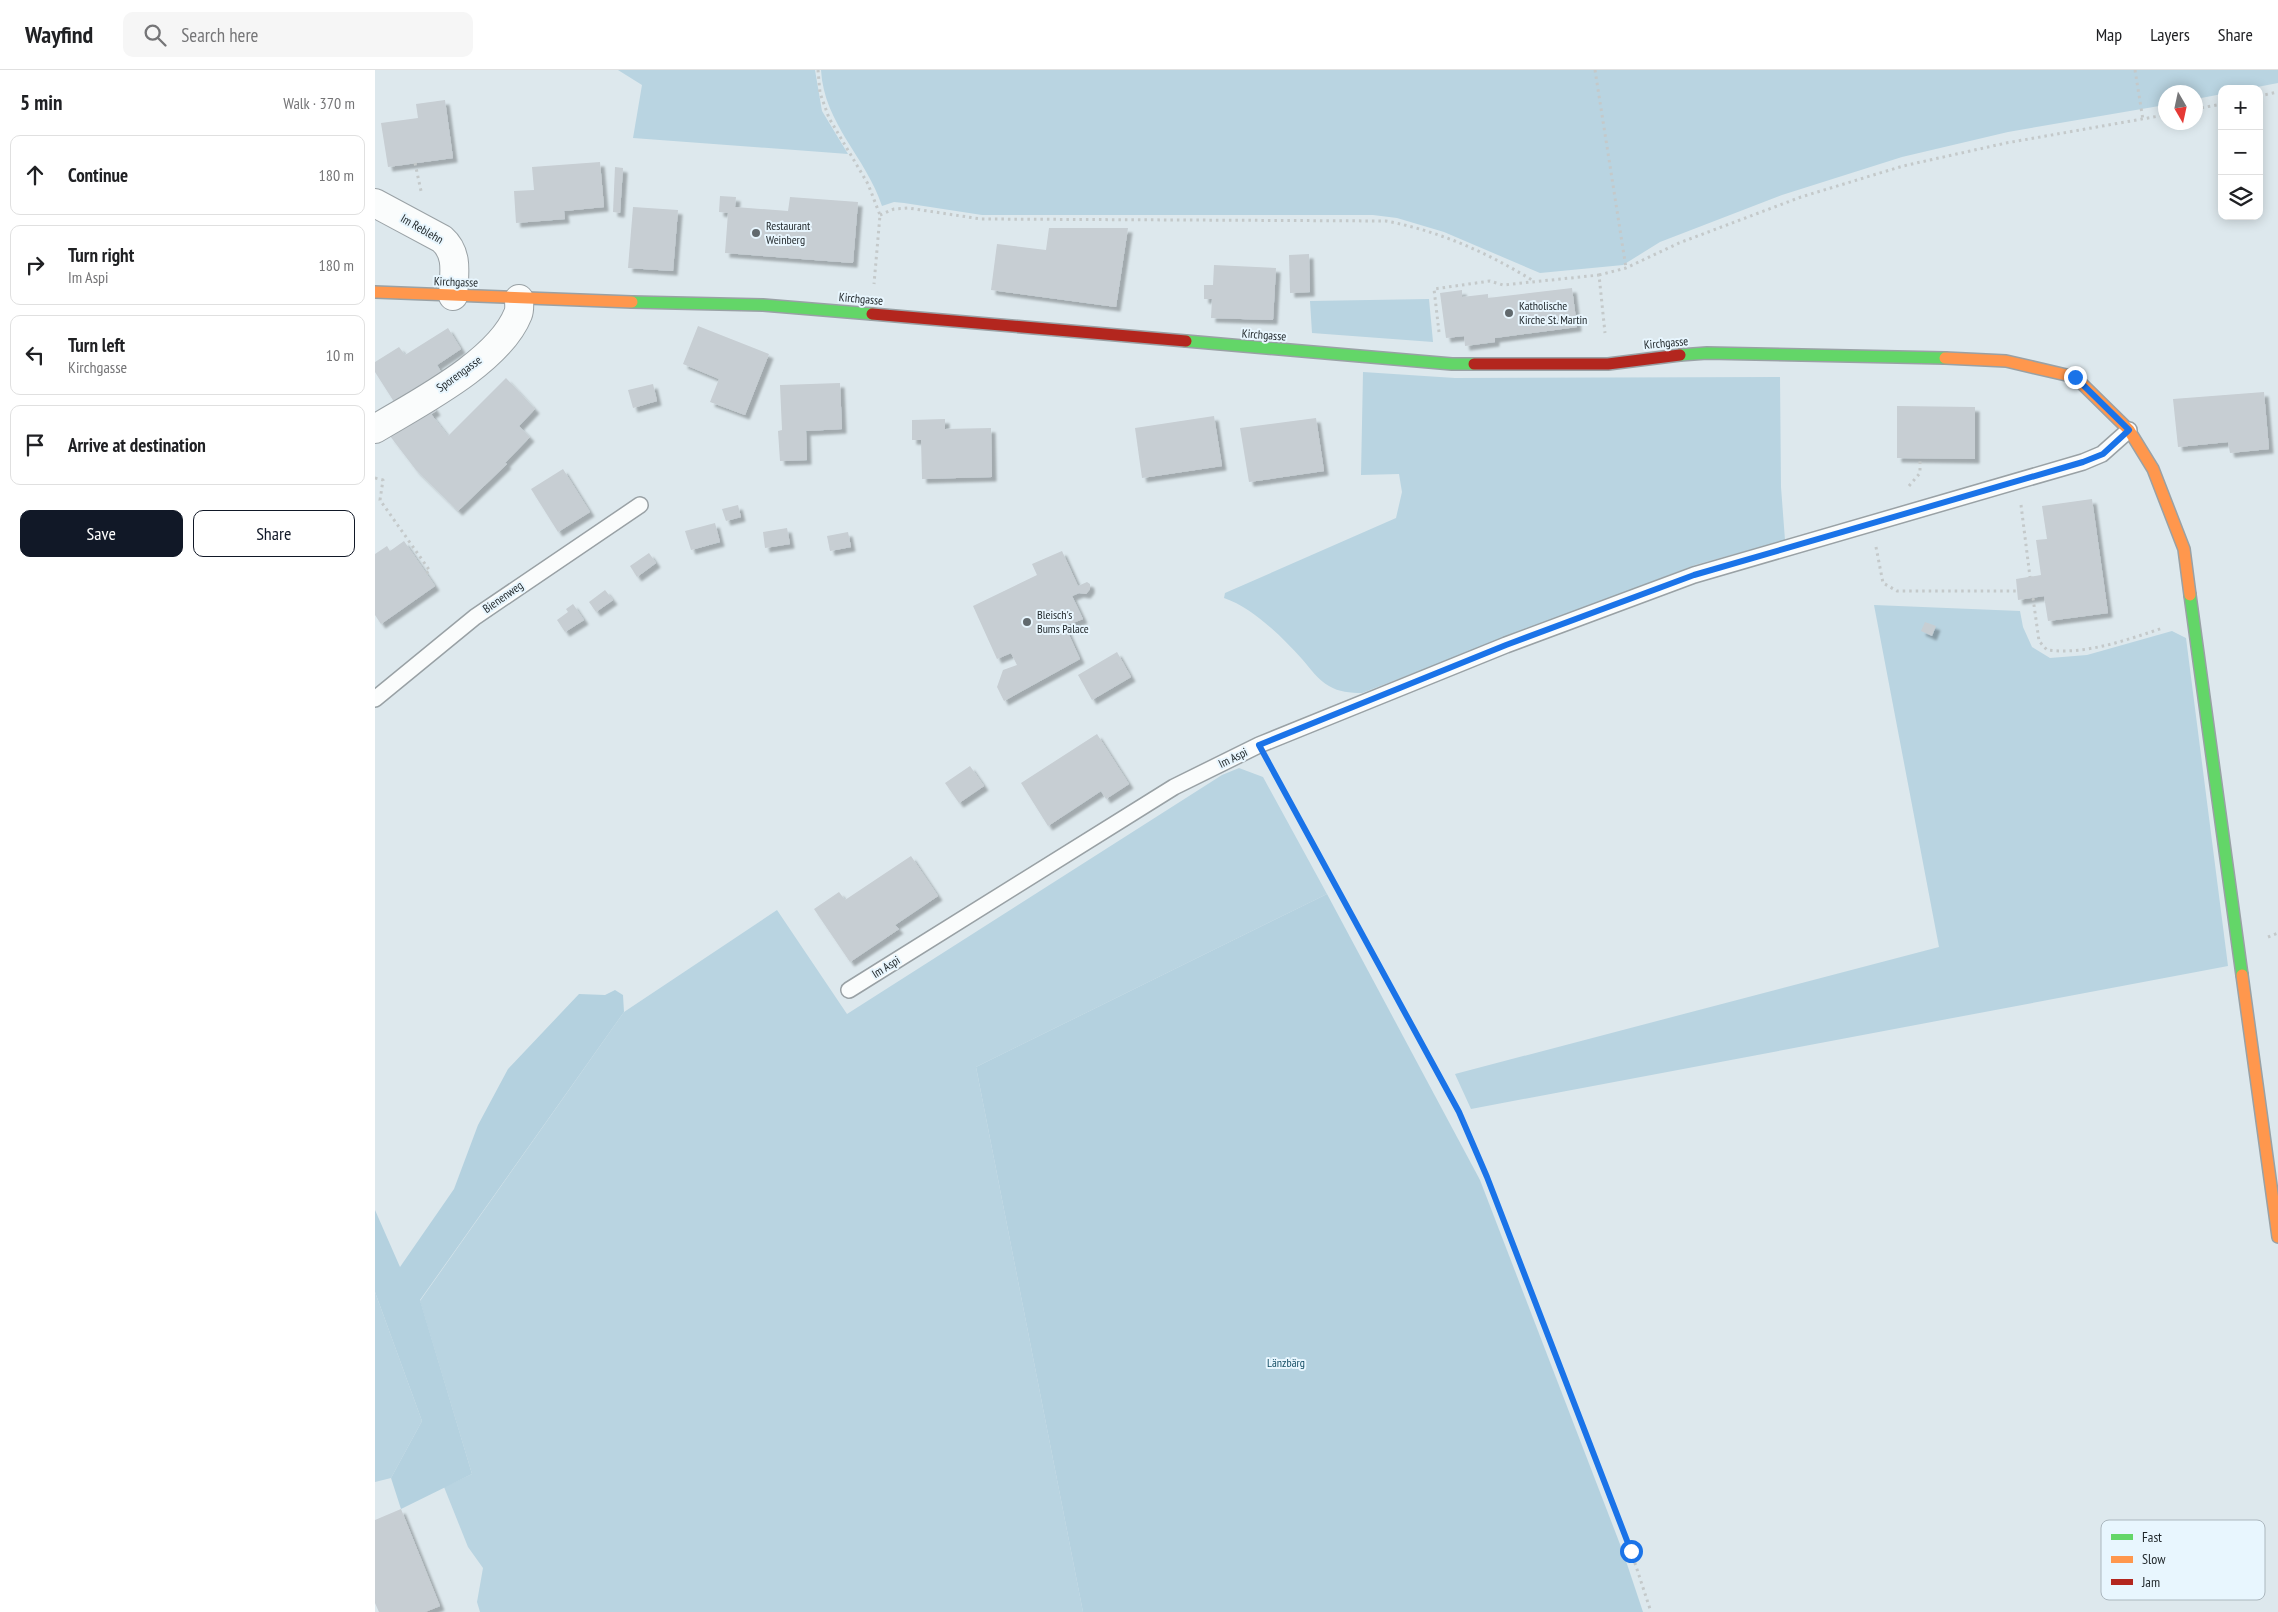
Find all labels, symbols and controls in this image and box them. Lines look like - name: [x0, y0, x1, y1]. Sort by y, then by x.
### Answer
- search box: [123, 12, 473, 57]
- text: Wayfind: [25, 19, 93, 50]
- icon: search: [141, 21, 169, 49]
- text: Search here: [181, 23, 258, 47]
- text: Map: [2096, 23, 2122, 46]
- text: Layers: [2150, 23, 2190, 46]
- text: Share: [2218, 23, 2253, 46]
- north arrow: [2158, 85, 2203, 130]
- map controls: [2218, 85, 2263, 220]
- button: +: [2218, 85, 2263, 130]
- text: 5 min: [20, 89, 62, 116]
- text: Walk · 370 m: [283, 93, 355, 113]
- button: −: [2218, 130, 2263, 175]
- icon: ahead: [21, 161, 49, 189]
- text: Continue: [68, 163, 128, 187]
- text: 180 m: [319, 165, 354, 185]
- button: layers: [2218, 175, 2263, 220]
- street label: Im Reblehn: [398, 210, 446, 247]
- place label: Restaurant Weinberg: [766, 218, 811, 247]
- marker: Restaurant Weinberg: [750, 227, 762, 239]
- text: Turn right: [68, 243, 134, 267]
- icon: right: [21, 251, 49, 279]
- text: 180 m: [319, 255, 354, 275]
- text: Im Aspi: [68, 267, 109, 287]
- street label: Kirchgasse: [434, 273, 479, 290]
- street label: Kirchgasse: [838, 289, 884, 308]
- place label: Katholische Kirche St. Martin: [1519, 298, 1587, 327]
- marker: Katholische Kirche St. Martin: [1503, 307, 1515, 319]
- street label: Kirchgasse: [1241, 325, 1287, 344]
- text: Turn left: [68, 333, 125, 357]
- street label: Kirchgasse: [1643, 333, 1689, 352]
- icon: left: [21, 341, 49, 369]
- text: 10 m: [326, 345, 354, 365]
- street label: Sporengasse: [433, 352, 484, 395]
- text: Kirchgasse: [68, 357, 127, 377]
- route end: [2064, 366, 2087, 389]
- icon: arrive: [21, 431, 49, 459]
- text: Arrive at destination: [68, 433, 206, 457]
- button: Save: [20, 510, 183, 557]
- button: Share: [193, 510, 355, 557]
- street label: Bienenweg: [480, 577, 526, 616]
- place label: Bleisch's Bums Palace: [1037, 607, 1089, 636]
- marker: Bleisch's Bums Palace: [1021, 616, 1033, 628]
- street label: Im Aspi: [1216, 744, 1250, 771]
- street label: Im Aspi: [869, 952, 903, 981]
- park label: Länzbärg: [1267, 1355, 1305, 1370]
- legend: [2101, 1520, 2265, 1600]
- text: Fast: [2142, 1528, 2162, 1546]
- route start: [1620, 1540, 1643, 1563]
- text: Slow: [2142, 1550, 2166, 1568]
- text: Jam: [2141, 1573, 2160, 1591]

